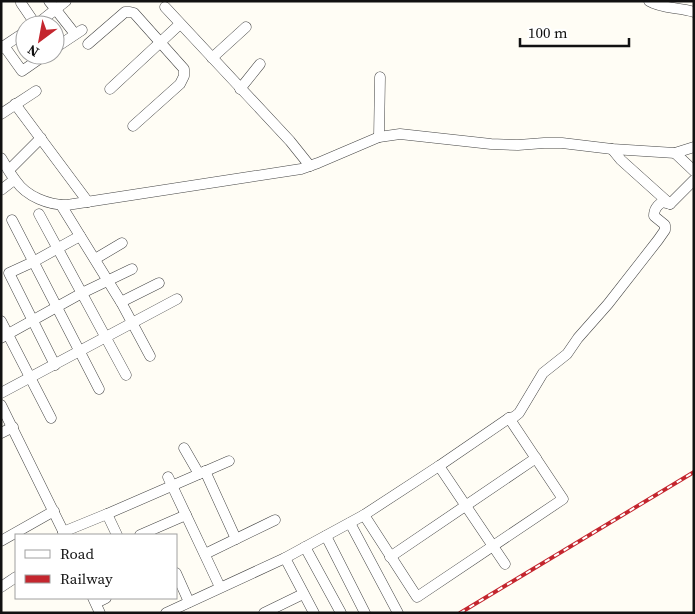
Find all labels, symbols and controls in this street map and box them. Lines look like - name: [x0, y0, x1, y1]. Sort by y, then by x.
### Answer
- north arrow: [15, 15, 65, 65]
- scale bar: [520, 15, 629, 47]
- text: 100 m: [528, 22, 568, 43]
- text: N: [23, 40, 43, 62]
- legend: [15, 534, 178, 599]
- text: Road: [60, 543, 94, 564]
- text: Railway: [60, 568, 113, 589]

